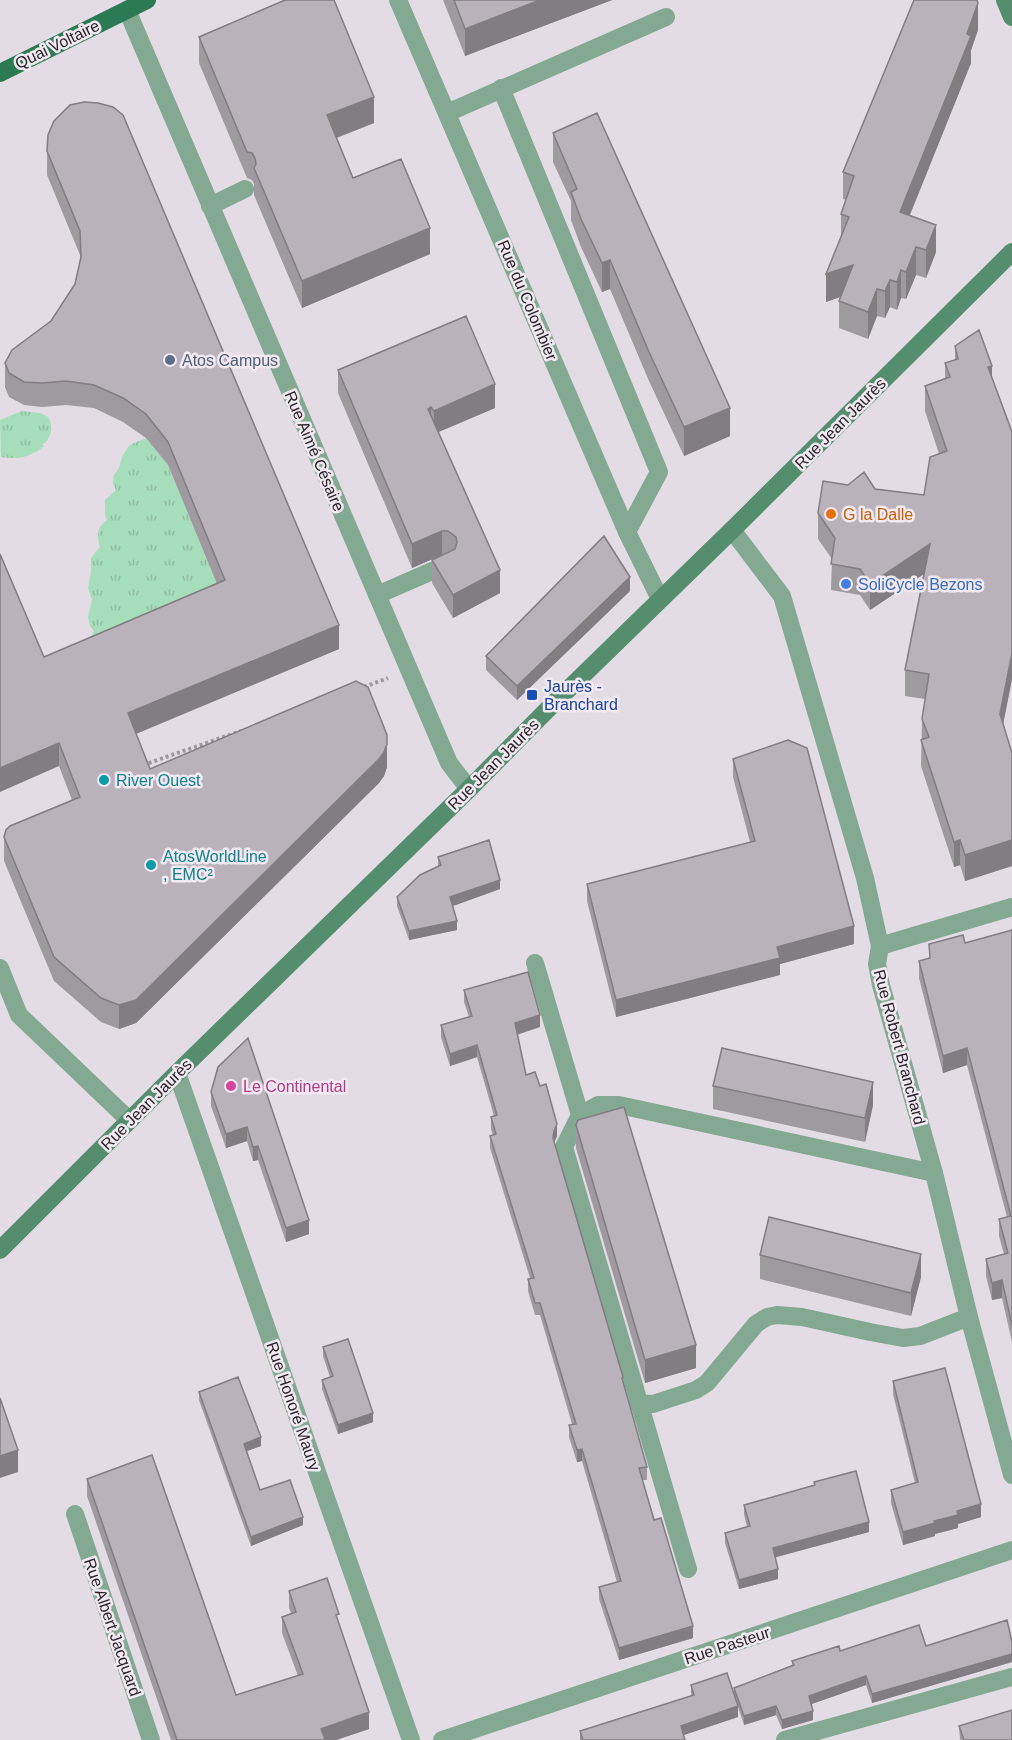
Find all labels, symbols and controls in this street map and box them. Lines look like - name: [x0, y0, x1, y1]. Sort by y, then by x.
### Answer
- street label: Quai Voltaire: [12, 17, 102, 72]
- street label: Rue du Colombier: [495, 238, 561, 363]
- place label: Atos Campus: [182, 352, 278, 369]
- marker: Atos Campus: [163, 353, 177, 367]
- street label: Rue Jean Jaurès: [792, 375, 889, 472]
- street label: Rue Aimé Césaire: [282, 389, 348, 514]
- place label: G la Dalle: [843, 506, 913, 523]
- marker: G la Dalle: [824, 507, 838, 521]
- place label: SoliCycle Bezons: [858, 576, 983, 593]
- marker: SoliCycle Bezons: [839, 577, 853, 591]
- place label: Jaurès - Branchard: [544, 678, 618, 713]
- marker: Jaurès - Branchard: [525, 688, 539, 702]
- street label: Rue Jean Jaurès: [445, 716, 542, 813]
- place label: River Ouest: [116, 772, 201, 789]
- marker: River Ouest: [97, 773, 111, 787]
- place label: AtosWorldLine , EMC²: [163, 848, 267, 883]
- marker: AtosWorldLine , EMC²: [144, 858, 158, 872]
- street label: Rue Robert Branchard: [871, 968, 928, 1127]
- street label: Rue Jean Jaurès: [98, 1056, 195, 1153]
- place label: Le Continental: [243, 1078, 346, 1095]
- marker: Le Continental: [224, 1079, 238, 1093]
- street label: Rue Honoré Maury: [263, 1339, 324, 1473]
- street label: Rue Albert Jacquard: [81, 1556, 144, 1698]
- street label: Rue Pasteur: [682, 1623, 773, 1667]

